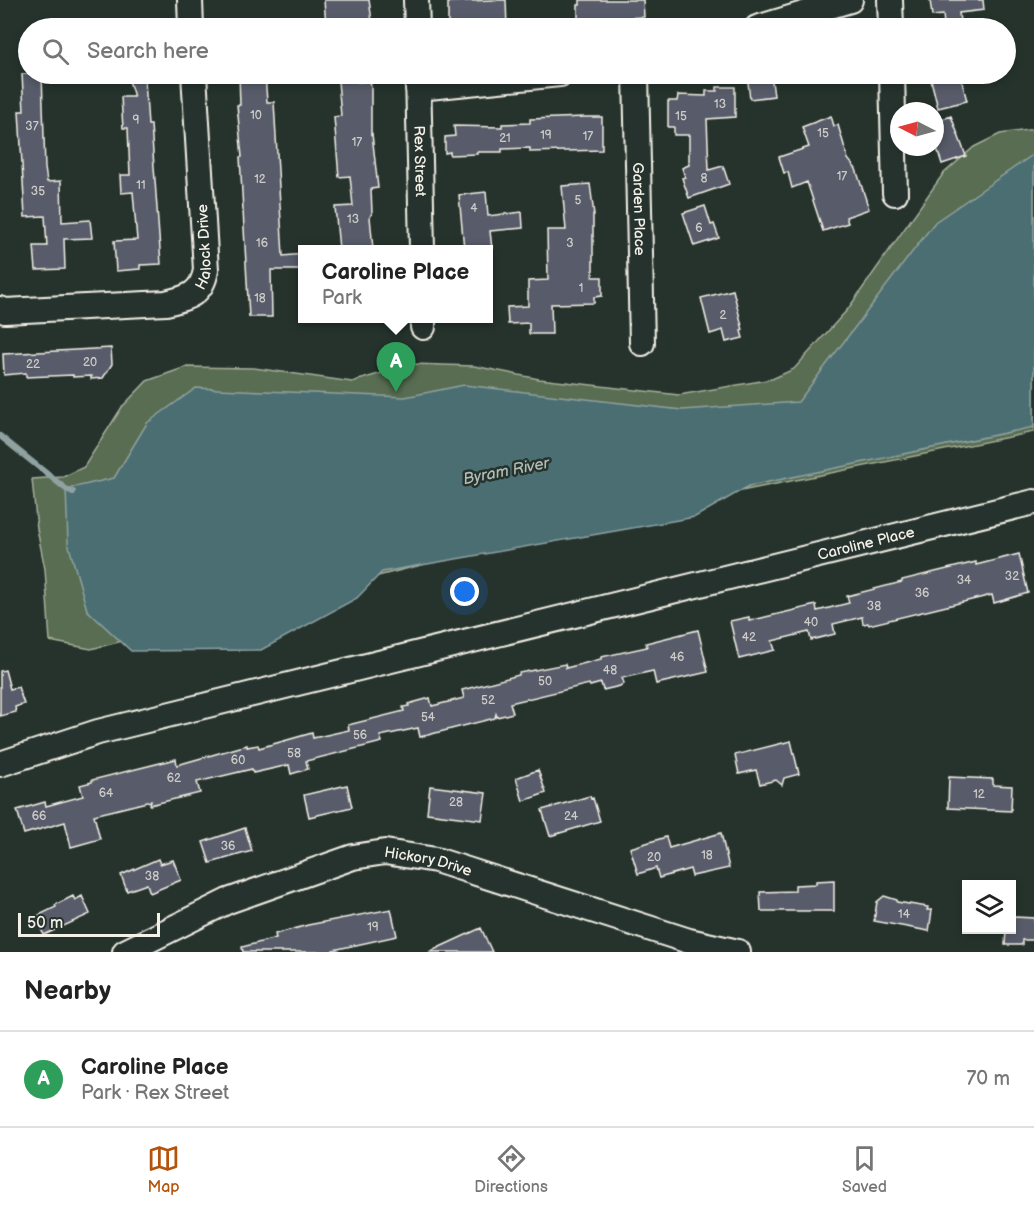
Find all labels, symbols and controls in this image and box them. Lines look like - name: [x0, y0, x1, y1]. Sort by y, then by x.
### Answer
- search box: [18, 18, 1016, 84]
- icon: search: [39, 35, 72, 68]
- text: Search here: [87, 38, 209, 65]
- house number: 13: [714, 97, 726, 112]
- north arrow: [890, 102, 944, 156]
- house number: 10: [250, 108, 262, 123]
- house number: 15: [675, 109, 687, 124]
- house number: 9: [133, 113, 140, 128]
- house number: 37: [25, 119, 39, 134]
- street label: Rex Street: [409, 125, 430, 197]
- house number: 15: [817, 126, 829, 141]
- house number: 19: [540, 128, 552, 143]
- house number: 17: [583, 129, 593, 144]
- house number: 21: [499, 131, 511, 146]
- house number: 17: [352, 135, 362, 150]
- street label: Garden Place: [628, 162, 649, 256]
- house number: 17: [837, 169, 847, 184]
- house number: 8: [701, 171, 708, 186]
- house number: 12: [254, 172, 266, 187]
- house number: 11: [136, 178, 146, 193]
- house number: 35: [31, 184, 45, 199]
- house number: 5: [575, 193, 582, 208]
- house number: 4: [470, 201, 478, 216]
- street label: Halock Drive: [191, 203, 216, 293]
- house number: 13: [347, 212, 359, 227]
- house number: 6: [695, 221, 703, 236]
- house number: 16: [256, 236, 268, 251]
- house number: 3: [566, 236, 574, 251]
- popup: [298, 245, 493, 323]
- text: Caroline Place: [322, 259, 469, 286]
- house number: 1: [579, 281, 583, 296]
- text: Park: [322, 286, 362, 310]
- house number: 18: [254, 291, 266, 306]
- house number: 2: [719, 308, 727, 323]
- pin: A: [376, 342, 416, 392]
- house number: 20: [83, 355, 97, 370]
- house number: 22: [26, 357, 40, 372]
- water label: Byram River: [462, 454, 552, 489]
- street label: Caroline Place: [816, 523, 917, 565]
- house number: 32: [1005, 569, 1019, 584]
- house number: 34: [957, 573, 972, 588]
- your location: [450, 577, 479, 606]
- house number: 36: [915, 586, 929, 601]
- house number: 38: [867, 599, 881, 614]
- house number: 40: [804, 615, 818, 630]
- house number: 42: [742, 630, 756, 645]
- house number: 46: [670, 650, 684, 665]
- house number: 48: [603, 663, 617, 678]
- house number: 50: [538, 674, 552, 689]
- house number: 52: [481, 693, 495, 708]
- house number: 54: [421, 710, 436, 725]
- house number: 56: [353, 728, 367, 743]
- house number: 58: [287, 746, 301, 761]
- house number: 60: [231, 753, 245, 768]
- house number: 62: [167, 771, 181, 786]
- house number: 64: [99, 786, 114, 801]
- house number: 12: [973, 787, 985, 802]
- house number: 28: [449, 795, 463, 810]
- house number: 66: [32, 809, 46, 824]
- house number: 24: [564, 809, 579, 824]
- house number: 36: [221, 839, 235, 854]
- street label: Hickory Drive: [383, 843, 474, 881]
- house number: 18: [701, 848, 713, 863]
- house number: 20: [647, 850, 661, 865]
- house number: 38: [145, 869, 159, 884]
- map controls: [962, 880, 1016, 934]
- button: layers: [962, 880, 1016, 934]
- house number: 14: [898, 907, 911, 922]
- scale bar: [18, 910, 160, 938]
- text: 50 m: [27, 914, 63, 933]
- house number: 19: [367, 920, 379, 935]
- text: Nearby: [24, 976, 111, 1007]
- text: Caroline Place: [81, 1054, 228, 1081]
- text: A: [37, 1067, 50, 1091]
- text: 70 m: [966, 1067, 1010, 1091]
- text: Park · Rex Street: [81, 1081, 229, 1105]
- tab: Map: [147, 1142, 180, 1197]
- tab: Directions: [474, 1142, 548, 1197]
- tab: Saved: [842, 1142, 887, 1197]

